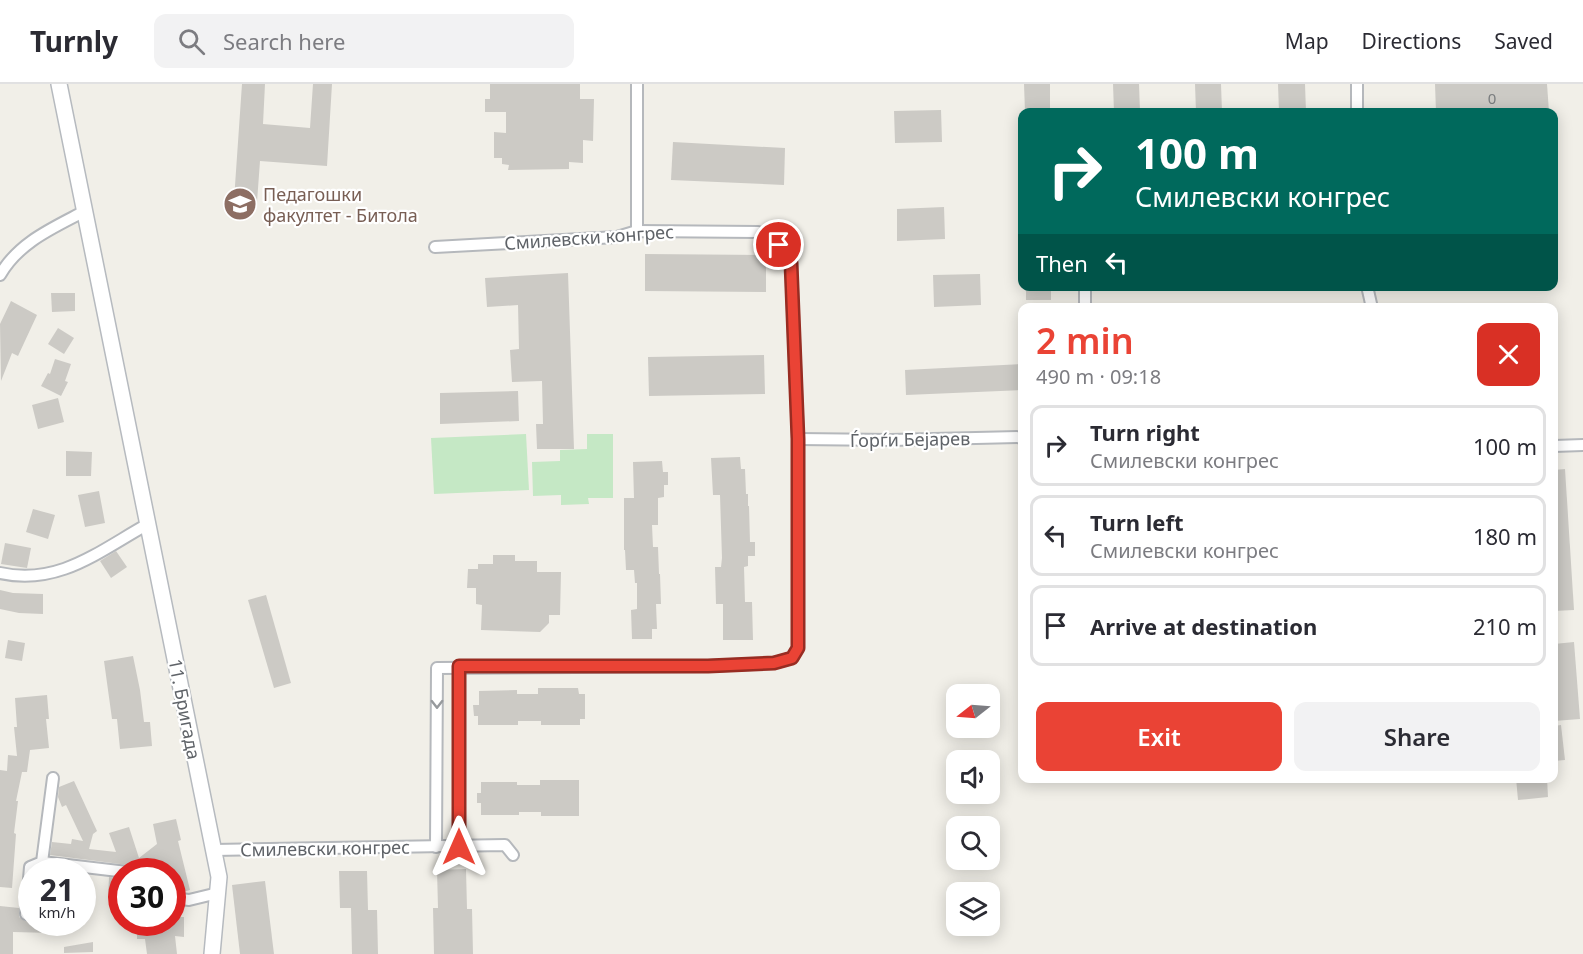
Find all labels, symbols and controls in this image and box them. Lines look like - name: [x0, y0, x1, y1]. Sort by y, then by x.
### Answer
- search box: [154, 14, 574, 68]
- text: Turnly: [30, 22, 118, 60]
- icon: search: [175, 25, 208, 58]
- text: Search here: [223, 26, 345, 56]
- text: Map: [1285, 27, 1329, 55]
- text: Directions: [1362, 27, 1461, 55]
- text: Saved: [1494, 27, 1553, 55]
- house number: 0: [1488, 88, 1496, 108]
- text: 100 m: [1135, 124, 1259, 181]
- icon: right: [1036, 132, 1114, 210]
- text: Смилевски конгрес: [1135, 178, 1390, 215]
- place label: Педагошки факултет - Битола: [263, 182, 418, 227]
- school or university icon: Педагошки факултет - Битола: [222, 186, 258, 222]
- street label: Смилевски конгрес: [503, 219, 675, 255]
- pin: [753, 219, 804, 270]
- icon: arrive: [762, 228, 795, 261]
- icon: left: [1100, 246, 1133, 279]
- text: Then: [1036, 248, 1088, 278]
- text: 2 min: [1036, 316, 1134, 365]
- button: close: [1477, 323, 1540, 386]
- text: 490 m · 09:18: [1036, 363, 1161, 390]
- text: Turn right: [1090, 417, 1200, 447]
- street label: Ѓорѓи Бејарев: [850, 426, 970, 452]
- icon: right: [1039, 429, 1072, 462]
- text: 100 m: [1473, 431, 1537, 461]
- text: Смилевски конгрес: [1090, 447, 1279, 474]
- text: Turn left: [1090, 507, 1184, 537]
- icon: left: [1039, 519, 1072, 552]
- text: 180 m: [1473, 521, 1537, 551]
- text: Смилевски конгрес: [1090, 537, 1279, 564]
- icon: arrive: [1039, 609, 1072, 642]
- text: Arrive at destination: [1090, 611, 1317, 641]
- text: 210 m: [1473, 611, 1537, 641]
- street label: 11. Бригада: [163, 657, 207, 761]
- north arrow: [946, 684, 1000, 738]
- map controls: [946, 684, 1000, 936]
- one-way arrow: [431, 700, 443, 709]
- button: Exit: [1036, 702, 1282, 771]
- button: Share: [1294, 702, 1540, 771]
- button: sound: [946, 750, 1000, 804]
- position arrow: [427, 815, 491, 879]
- button: search: [946, 816, 1000, 870]
- street label: Смилевски конгрес: [240, 835, 410, 861]
- speed limit sign: 30: [108, 858, 186, 936]
- text: 21: [40, 869, 74, 910]
- button: layers: [946, 882, 1000, 936]
- text: km/h: [39, 902, 75, 922]

